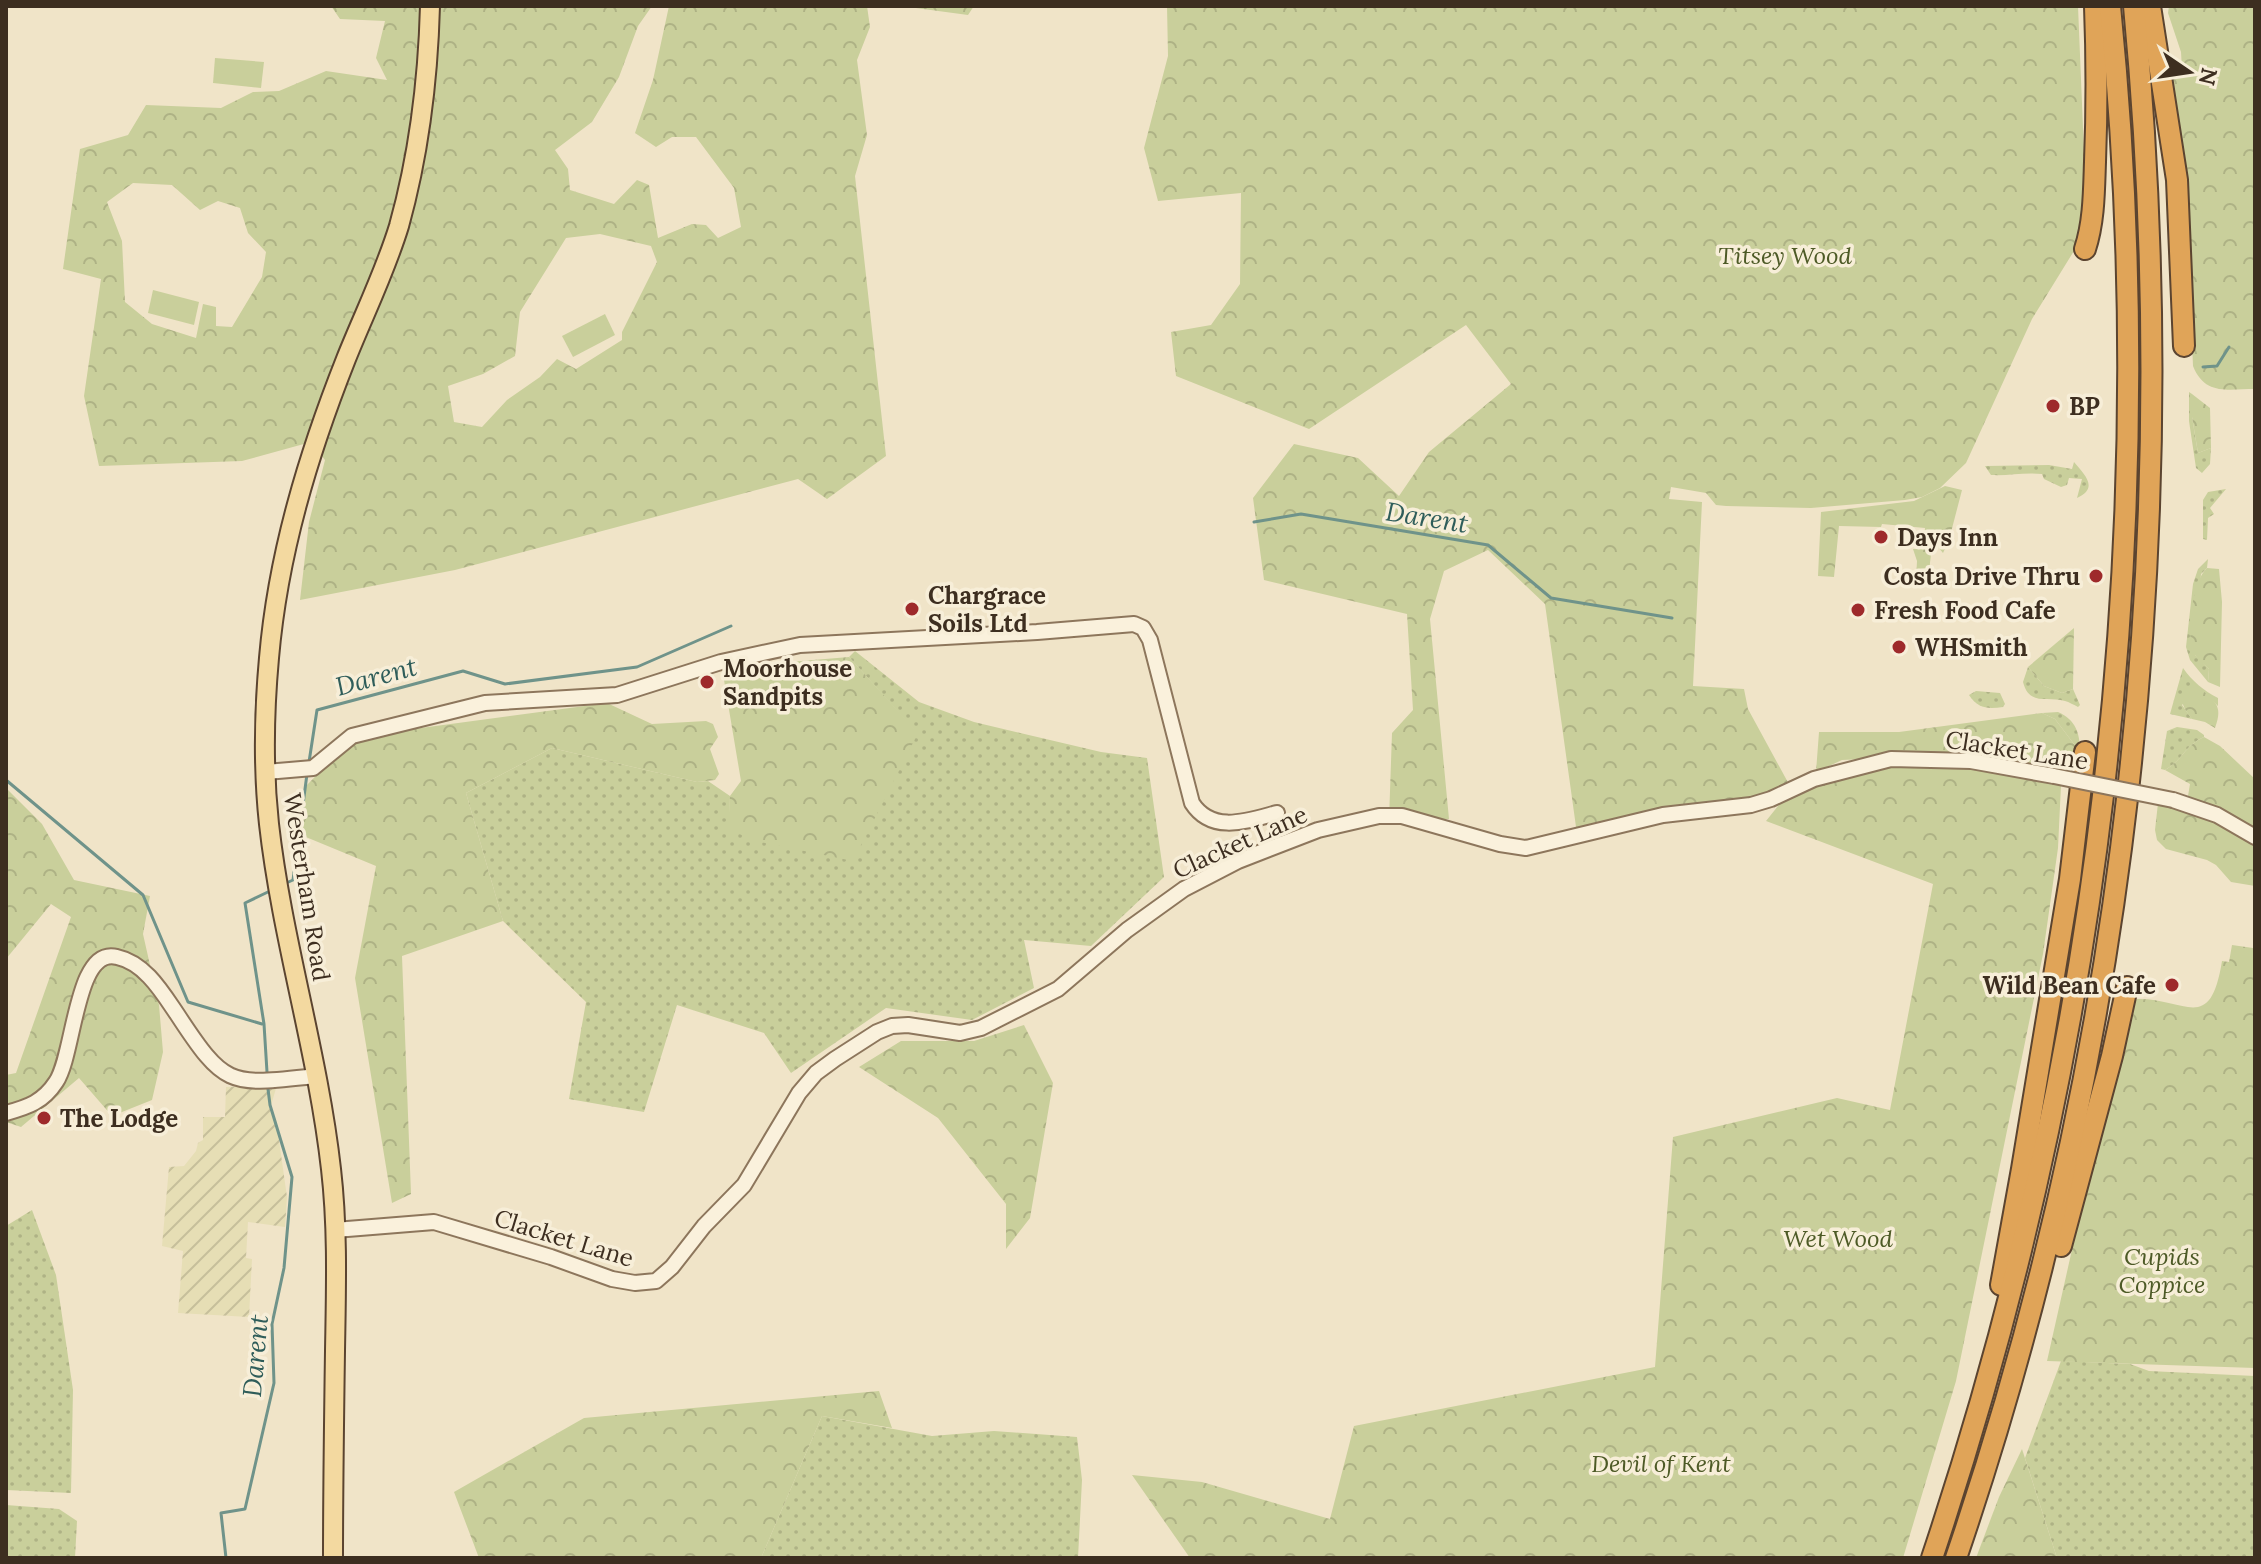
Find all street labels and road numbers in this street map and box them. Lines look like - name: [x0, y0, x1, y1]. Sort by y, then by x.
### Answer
- street label: Clacket Lane: [1943, 723, 2091, 777]
- street label: Westerham Road: [277, 791, 337, 983]
- street label: Clacket Lane: [1168, 799, 1312, 885]
- street label: Clacket Lane: [491, 1202, 637, 1274]

